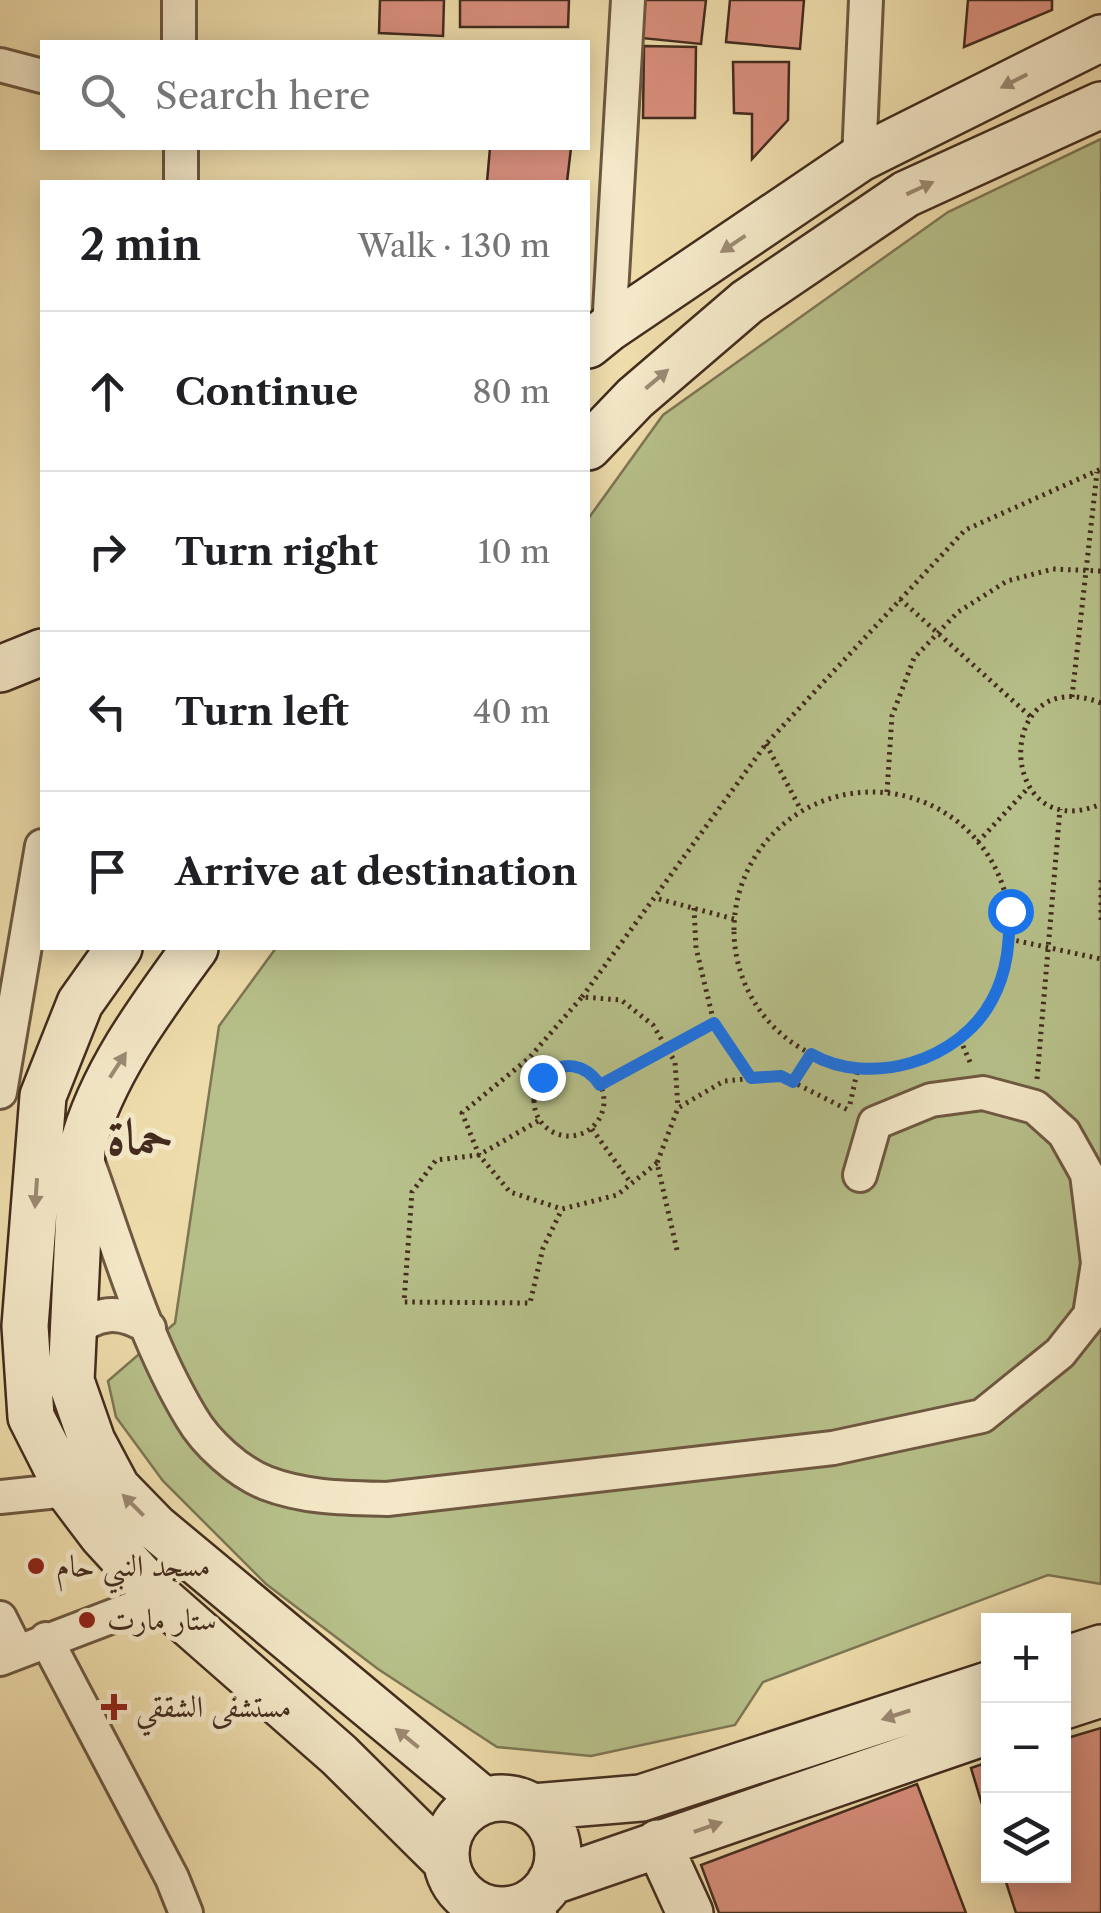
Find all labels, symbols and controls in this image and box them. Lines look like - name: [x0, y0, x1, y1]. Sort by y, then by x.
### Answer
- search box: [40, 40, 590, 150]
- icon: search: [75, 68, 130, 123]
- text: Search here: [155, 72, 370, 119]
- one-way arrow: [999, 72, 1028, 89]
- one-way arrow: [905, 180, 934, 197]
- text: 2 min: [80, 219, 201, 271]
- text: Walk · 130 m: [358, 226, 550, 265]
- one-way arrow: [720, 234, 747, 253]
- icon: ahead: [80, 364, 135, 419]
- text: Continue: [175, 368, 358, 415]
- one-way arrow: [645, 368, 670, 390]
- text: 80 m: [472, 372, 550, 411]
- icon: right: [80, 524, 135, 579]
- text: Turn right: [175, 528, 378, 575]
- text: 10 m: [478, 532, 550, 571]
- icon: left: [80, 684, 135, 739]
- text: Turn left: [175, 688, 349, 735]
- text: 40 m: [473, 692, 550, 731]
- icon: arrive: [80, 844, 135, 899]
- text: Arrive at destination: [175, 848, 578, 895]
- route start: [988, 889, 1034, 935]
- one-way arrow: [109, 1051, 126, 1079]
- route end: [520, 1055, 566, 1101]
- district label: حماة: [107, 1105, 173, 1167]
- one-way arrow: [27, 1178, 43, 1209]
- one-way arrow: [122, 1493, 146, 1517]
- place label: مسجد النبي حام: [56, 1547, 210, 1594]
- marker: مسجد النبي حام: [25, 1555, 47, 1577]
- place label: ستار مارت: [107, 1601, 217, 1638]
- marker: ستار مارت: [76, 1609, 98, 1631]
- map controls: [981, 1613, 1071, 1883]
- button: +: [981, 1613, 1071, 1703]
- place label: مستشفى الشققي: [136, 1688, 291, 1737]
- marker: مستشفى الشققي: [101, 1694, 127, 1720]
- button: −: [981, 1703, 1071, 1793]
- one-way arrow: [880, 1708, 910, 1723]
- one-way arrow: [395, 1728, 420, 1750]
- button: layers: [981, 1793, 1071, 1883]
- one-way arrow: [693, 1818, 723, 1833]

